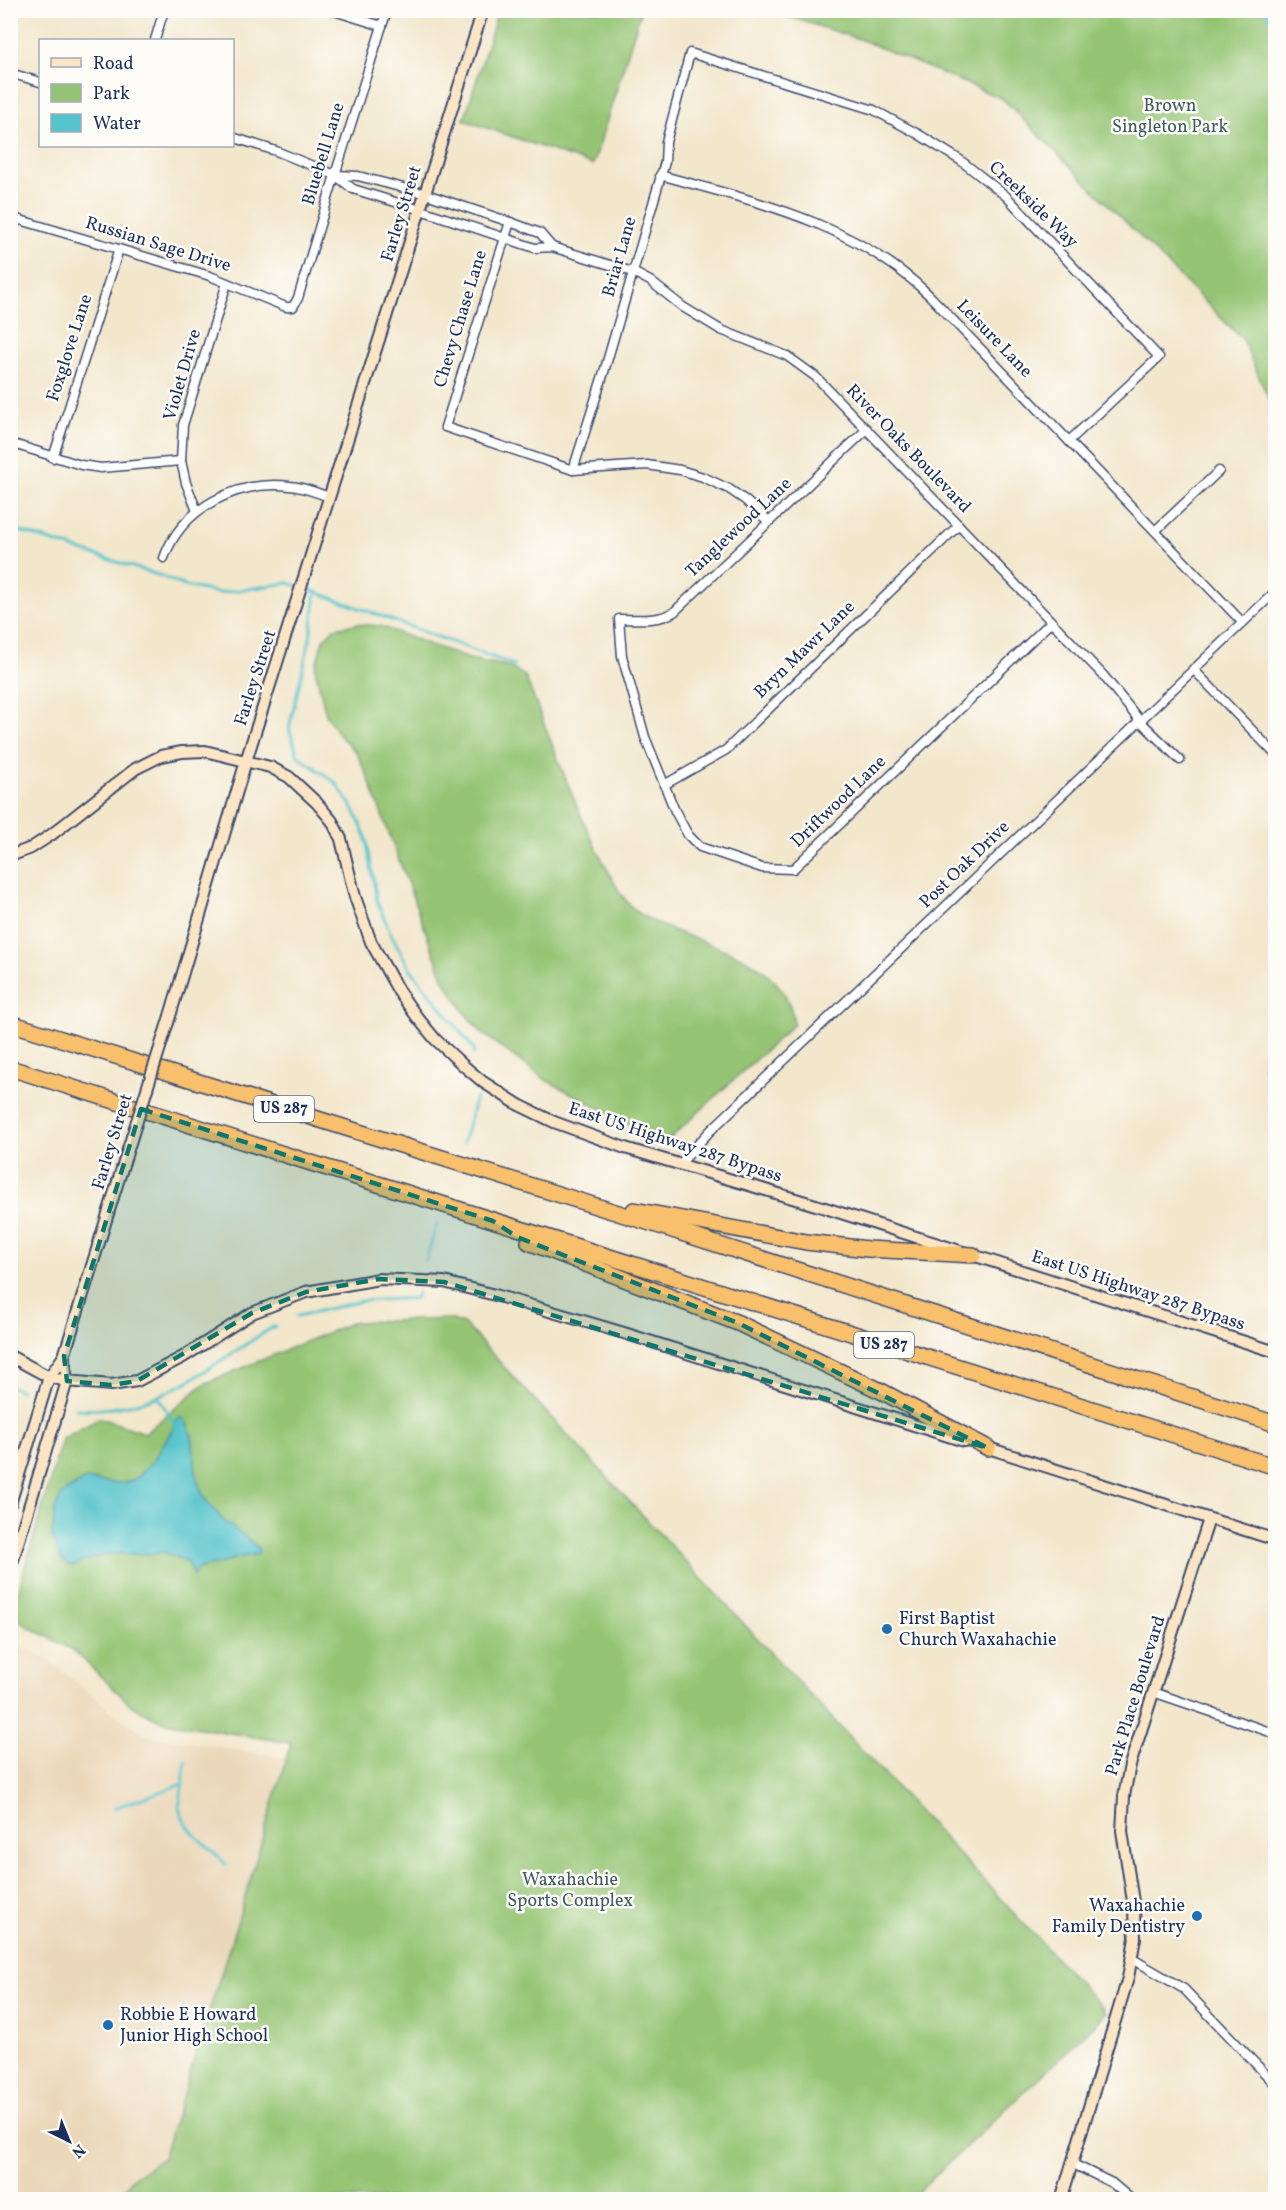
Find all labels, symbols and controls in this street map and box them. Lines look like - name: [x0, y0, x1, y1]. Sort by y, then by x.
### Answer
- legend: [39, 39, 234, 147]
- text: Road: [93, 52, 134, 77]
- text: Park: [93, 82, 130, 107]
- park label: Brown Singleton Park: [1112, 94, 1228, 140]
- street label: Bluebell Lane: [297, 99, 351, 209]
- text: Water: [93, 112, 141, 137]
- street label: Creekside Way: [983, 156, 1084, 254]
- street label: Farley Street: [376, 163, 428, 265]
- street label: Russian Sage Drive: [82, 211, 234, 279]
- street label: Briar Lane: [597, 214, 643, 300]
- street label: Chevy Chase Lane: [428, 247, 494, 391]
- street label: Foxglove Lane: [41, 291, 99, 405]
- street label: Leisure Lane: [950, 294, 1038, 384]
- street label: Violet Drive: [158, 326, 208, 424]
- street label: River Oaks Boulevard: [840, 379, 976, 519]
- street label: Tanglewood Lane: [680, 472, 798, 584]
- street label: Bryn Mawr Lane: [749, 595, 861, 705]
- street label: Farley Street: [229, 627, 283, 729]
- street label: Driftwood Lane: [786, 750, 892, 854]
- street label: Post Oak Drive: [914, 815, 1016, 915]
- street label: Farley Street: [87, 1091, 139, 1193]
- road number: US 287: [254, 1096, 314, 1122]
- street label: East US Highway 287 Bypass: [565, 1097, 785, 1189]
- street label: East US Highway 287 Bypass: [1028, 1245, 1248, 1337]
- road number: US 287: [854, 1332, 914, 1358]
- place label: First Baptist Church Waxahachie: [899, 1607, 1056, 1653]
- street label: Park Place Boulevard: [1100, 1613, 1172, 1779]
- marker: First Baptist Church Waxahachie: [880, 1622, 894, 1636]
- park label: Waxahachie Sports Complex: [507, 1868, 633, 1914]
- place label: Waxahachie Family Dentistry: [1052, 1894, 1185, 1940]
- marker: Waxahachie Family Dentistry: [1190, 1909, 1204, 1923]
- place label: Robbie E Howard Junior High School: [120, 2003, 268, 2049]
- marker: Robbie E Howard Junior High School: [101, 2018, 115, 2032]
- north arrow: [39, 2111, 99, 2171]
- text: N: [66, 2138, 90, 2163]

